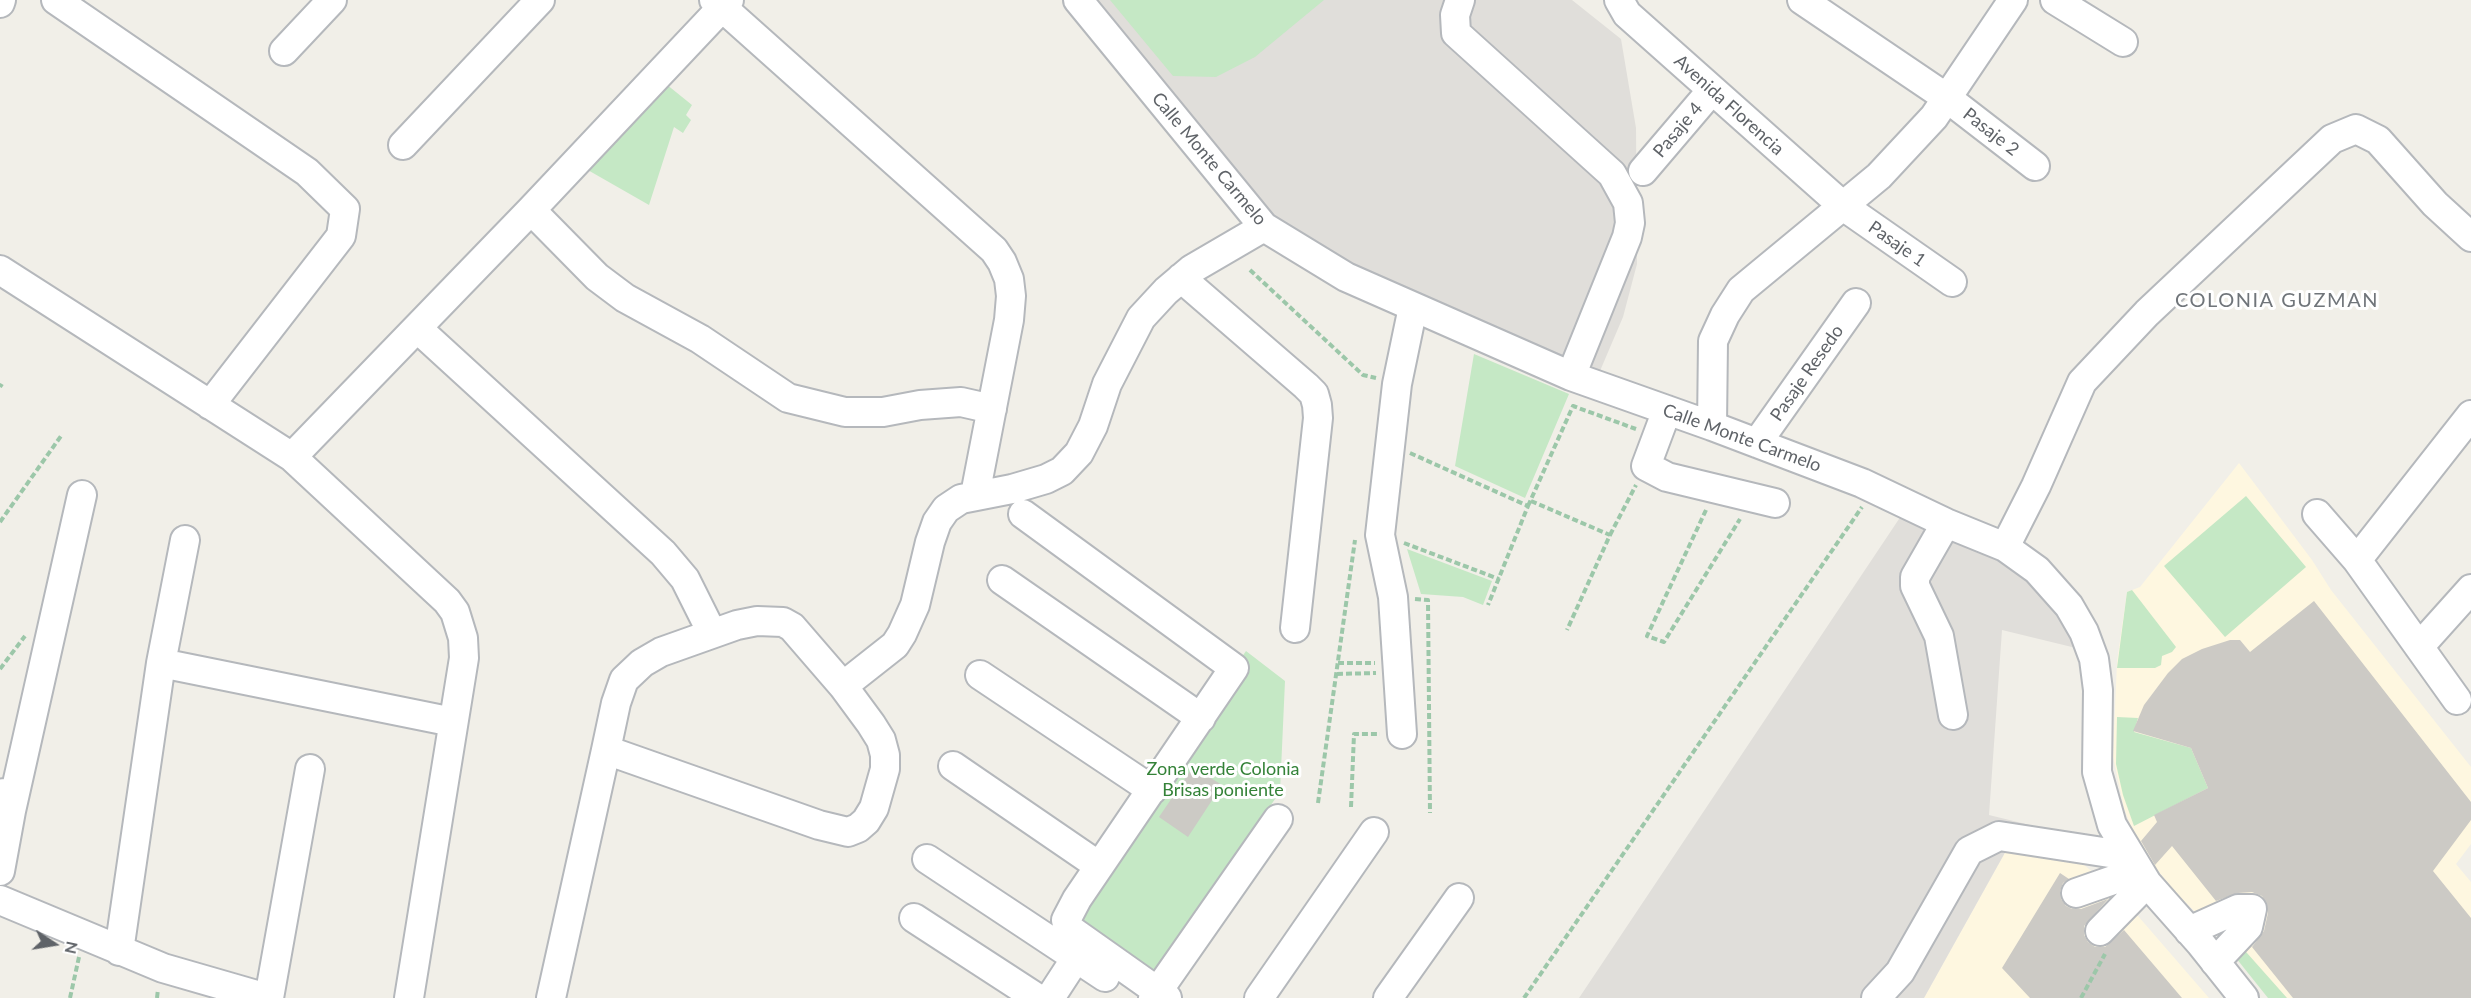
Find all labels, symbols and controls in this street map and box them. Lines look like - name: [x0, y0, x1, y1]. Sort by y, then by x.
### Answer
- street label: Avenida Florencia: [1670, 50, 1788, 160]
- street label: Calle Monte Carmelo: [1147, 88, 1271, 230]
- street label: Pasaje 4: [1649, 98, 1707, 162]
- street label: Pasaje 2: [1959, 103, 2023, 161]
- street label: Pasaje 1: [1864, 216, 1930, 272]
- district label: COLONIA GUZMAN: [2175, 289, 2379, 313]
- street label: Pasaje Resedo: [1766, 321, 1848, 425]
- street label: Calle Monte Carmelo: [1660, 399, 1824, 477]
- park label: Zona verde Colonia Brisas poniente: [1147, 758, 1299, 800]
- north arrow: [24, 914, 84, 974]
- text: N: [62, 940, 83, 956]

